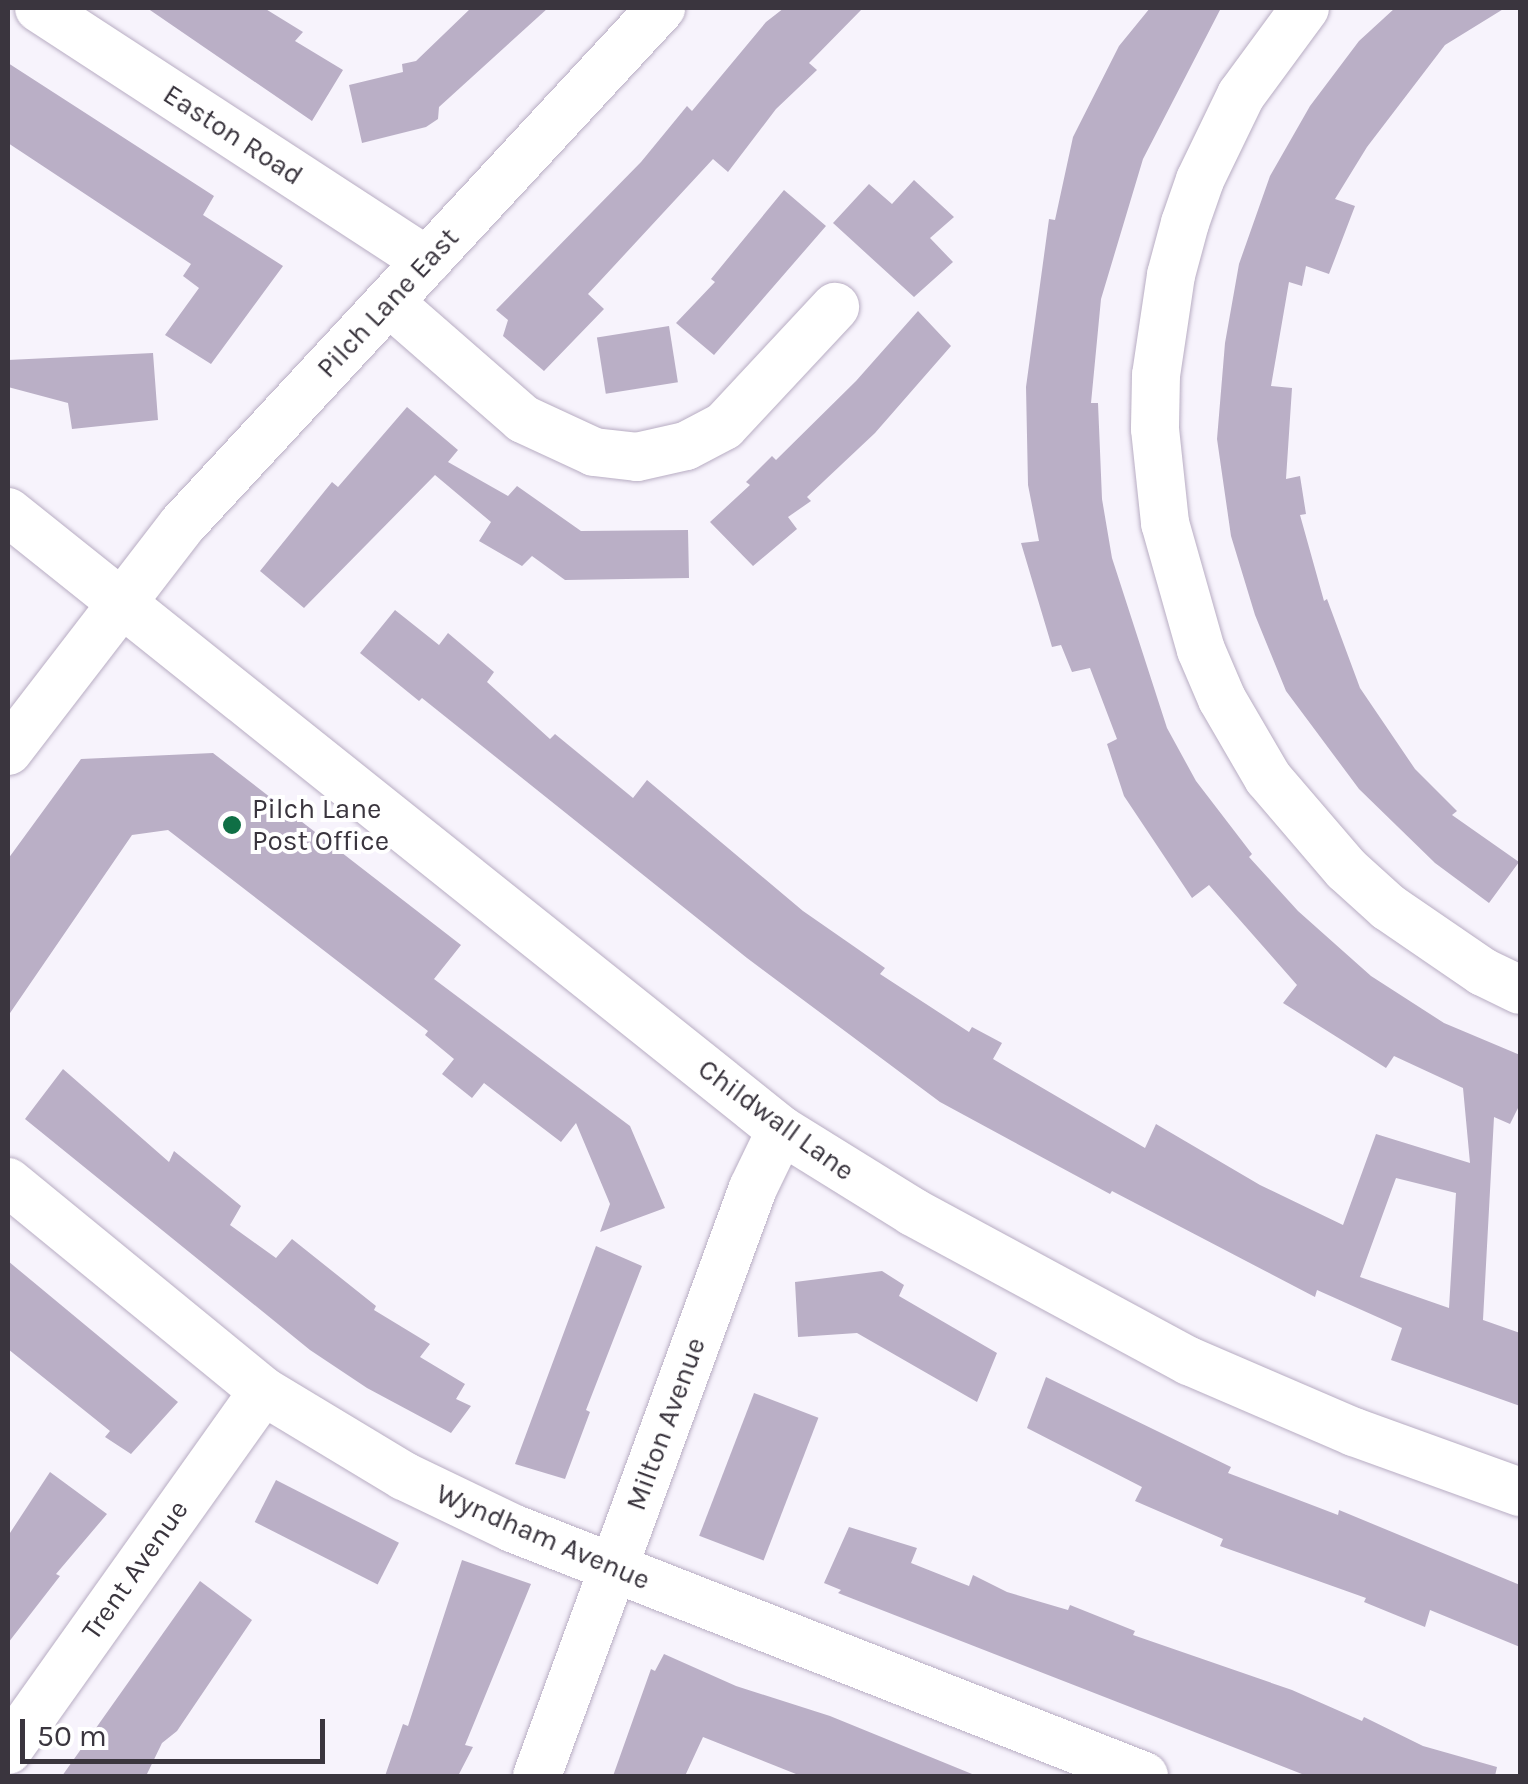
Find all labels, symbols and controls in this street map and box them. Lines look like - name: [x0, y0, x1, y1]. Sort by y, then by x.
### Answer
- street label: Easton Road: [157, 77, 309, 193]
- street label: Pilch Lane East: [310, 221, 466, 385]
- place label: Pilch Lane Post Office: [252, 792, 389, 858]
- marker: Pilch Lane Post Office: [221, 814, 243, 836]
- street label: Childwall Lane: [691, 1052, 861, 1188]
- street label: Milton Avenue: [619, 1333, 713, 1515]
- street label: Wyndham Avenue: [431, 1477, 655, 1597]
- street label: Trent Avenue: [75, 1494, 195, 1646]
- scale bar: [25, 1699, 330, 1761]
- text: 50 m: [37, 1718, 107, 1754]

